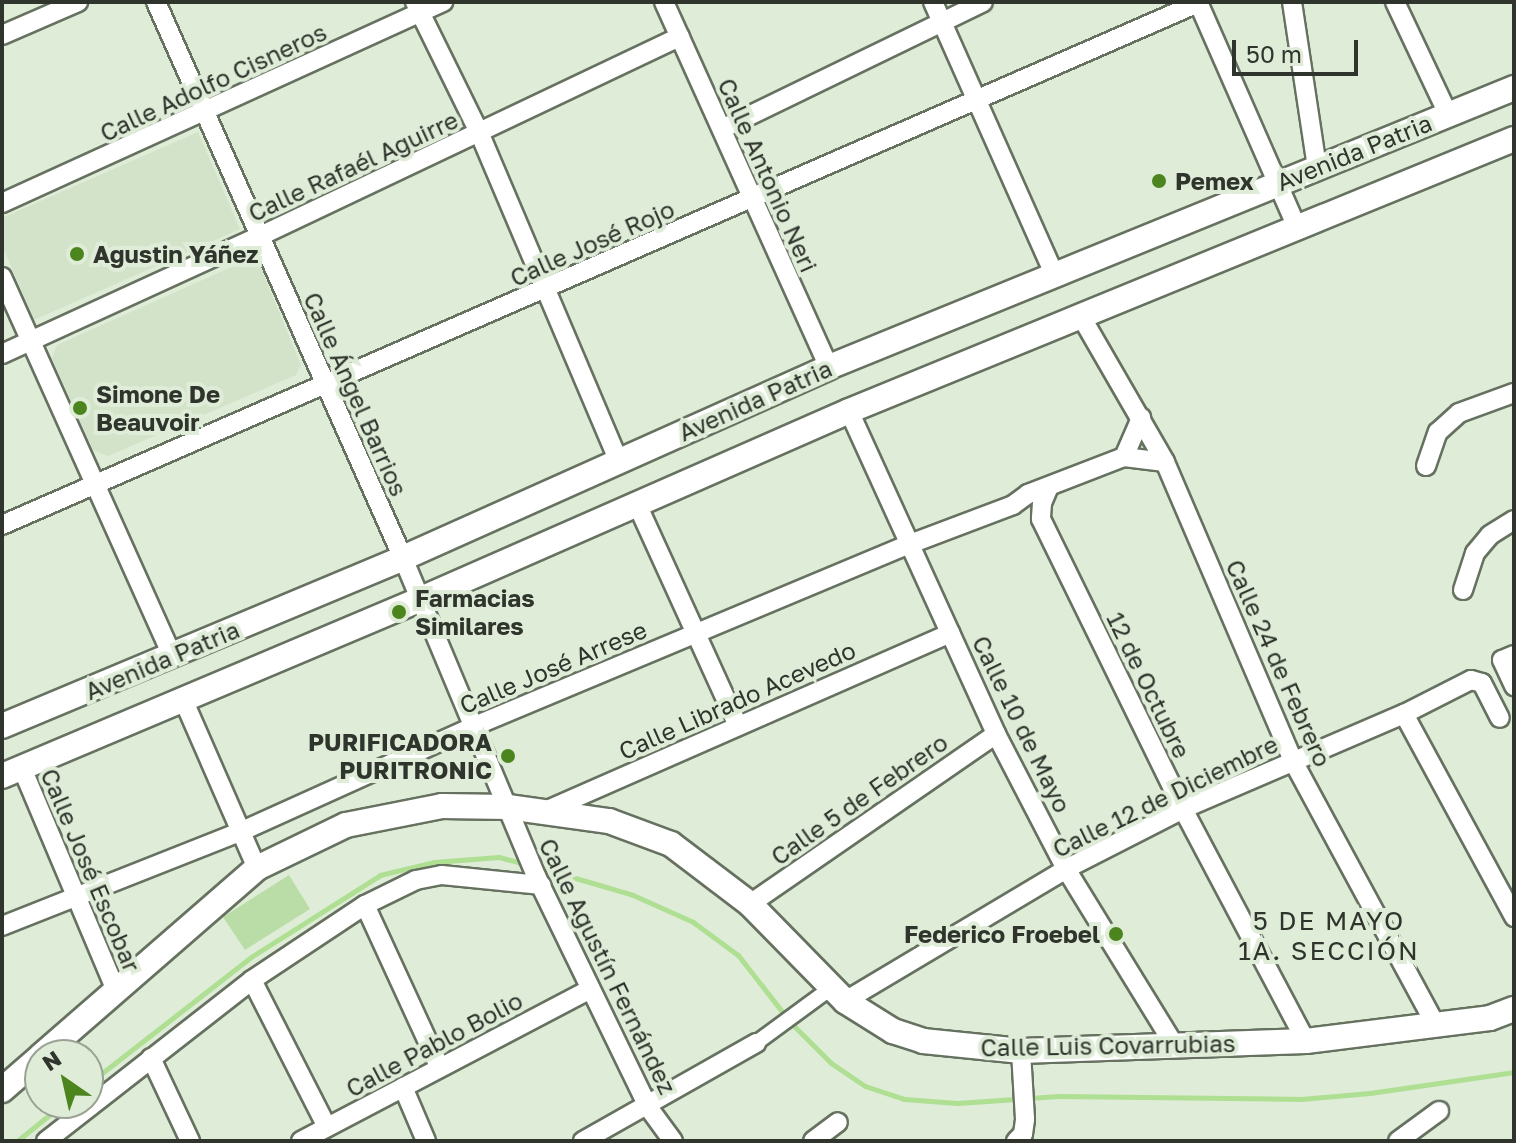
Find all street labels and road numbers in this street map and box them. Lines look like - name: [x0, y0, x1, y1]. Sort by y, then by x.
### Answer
- street label: Calle Adolfo Cisneros: [95, 17, 331, 147]
- street label: Calle Antonio Neri: [712, 74, 824, 276]
- street label: Calle Rafaél Aguirre: [244, 105, 462, 227]
- street label: Avenida Patria: [1272, 108, 1436, 196]
- street label: Calle José Rojo: [505, 194, 679, 292]
- street label: Calle Ángel Barrios: [298, 288, 414, 500]
- street label: Avenida Patria: [674, 353, 836, 447]
- street label: Calle 24 de Febrero: [1220, 555, 1338, 771]
- street label: 12 de Octubre: [1101, 607, 1197, 763]
- street label: Avenida Patria: [81, 615, 243, 705]
- street label: Calle José Arrese: [455, 615, 651, 719]
- street label: Calle 10 de Mayo: [967, 631, 1077, 817]
- street label: Calle Librado Acevedo: [614, 635, 860, 765]
- street label: Calle 5 de Febrero: [765, 727, 953, 871]
- street label: Calle 12 de Diciembre: [1048, 729, 1282, 863]
- street label: Calle José Escobar: [35, 764, 147, 976]
- street label: Calle Agustín Fernández: [533, 833, 683, 1099]
- street label: Calle Pablo Bolio: [341, 985, 527, 1103]
- street label: Calle Luis Covarrubias: [980, 1028, 1236, 1062]

